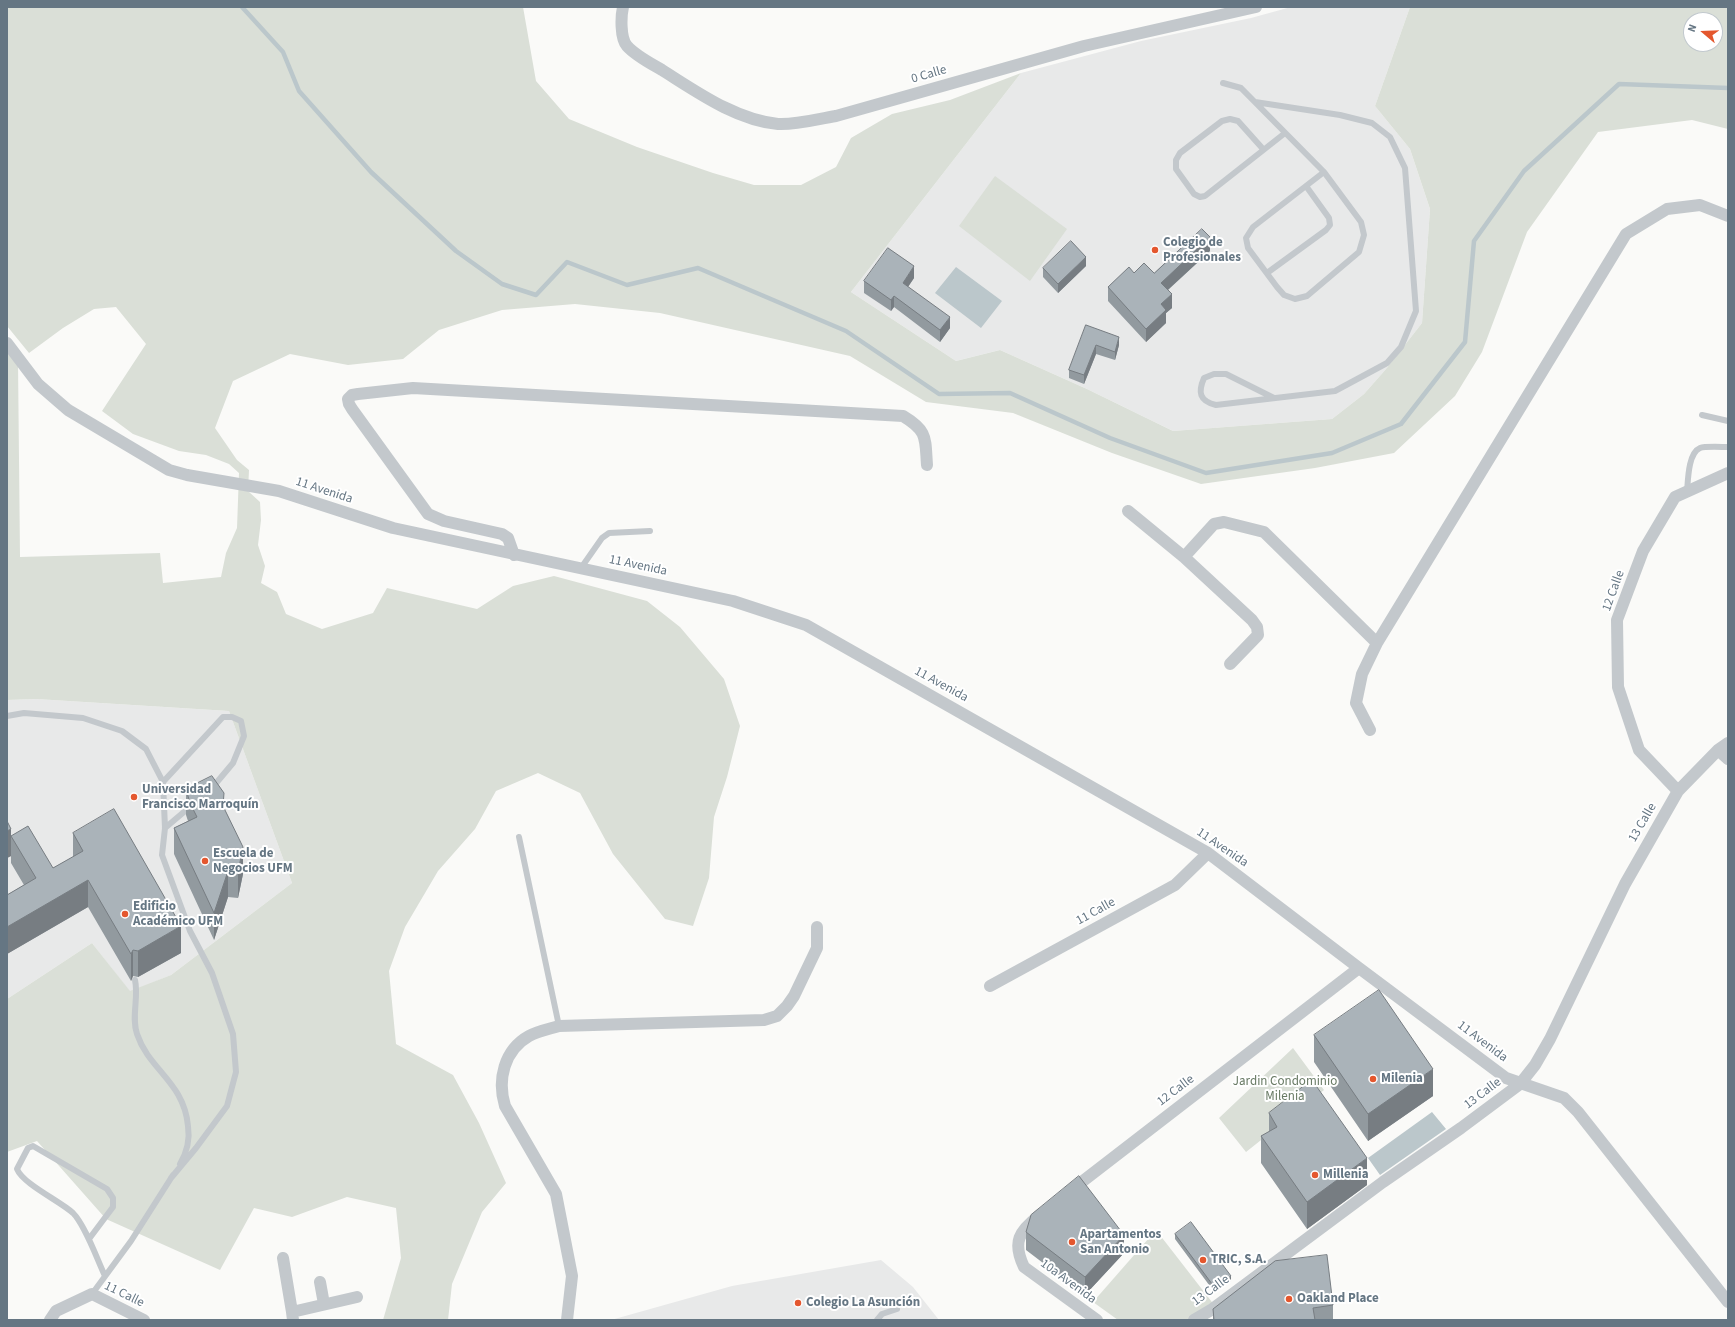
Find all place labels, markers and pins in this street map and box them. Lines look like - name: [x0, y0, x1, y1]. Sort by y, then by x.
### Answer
- place label: Colegio de Profesionales: [1163, 235, 1241, 266]
- marker: Colegio de Profesionales: [1150, 245, 1160, 255]
- place label: Universidad Francisco Marroquín: [142, 782, 259, 813]
- marker: Universidad Francisco Marroquín: [129, 792, 139, 802]
- place label: Escuela de Negocios UFM: [213, 846, 293, 877]
- marker: Escuela de Negocios UFM: [200, 856, 210, 866]
- place label: Edificio Académico UFM: [133, 899, 223, 930]
- marker: Edificio Académico UFM: [120, 909, 130, 919]
- place label: Milenia: [1381, 1071, 1423, 1087]
- marker: Milenia: [1368, 1074, 1378, 1084]
- place label: Millenia: [1323, 1167, 1369, 1183]
- marker: Millenia: [1310, 1170, 1320, 1180]
- place label: Apartamentos San Antonio: [1080, 1227, 1161, 1258]
- marker: Apartamentos San Antonio: [1067, 1237, 1077, 1247]
- place label: TRIC, S.A.: [1211, 1252, 1267, 1268]
- marker: TRIC, S.A.: [1198, 1255, 1208, 1265]
- place label: Oakland Place: [1297, 1291, 1379, 1307]
- marker: Oakland Place: [1284, 1294, 1294, 1304]
- place label: Colegio La Asunción: [806, 1295, 920, 1311]
- marker: Colegio La Asunción: [793, 1298, 803, 1308]

